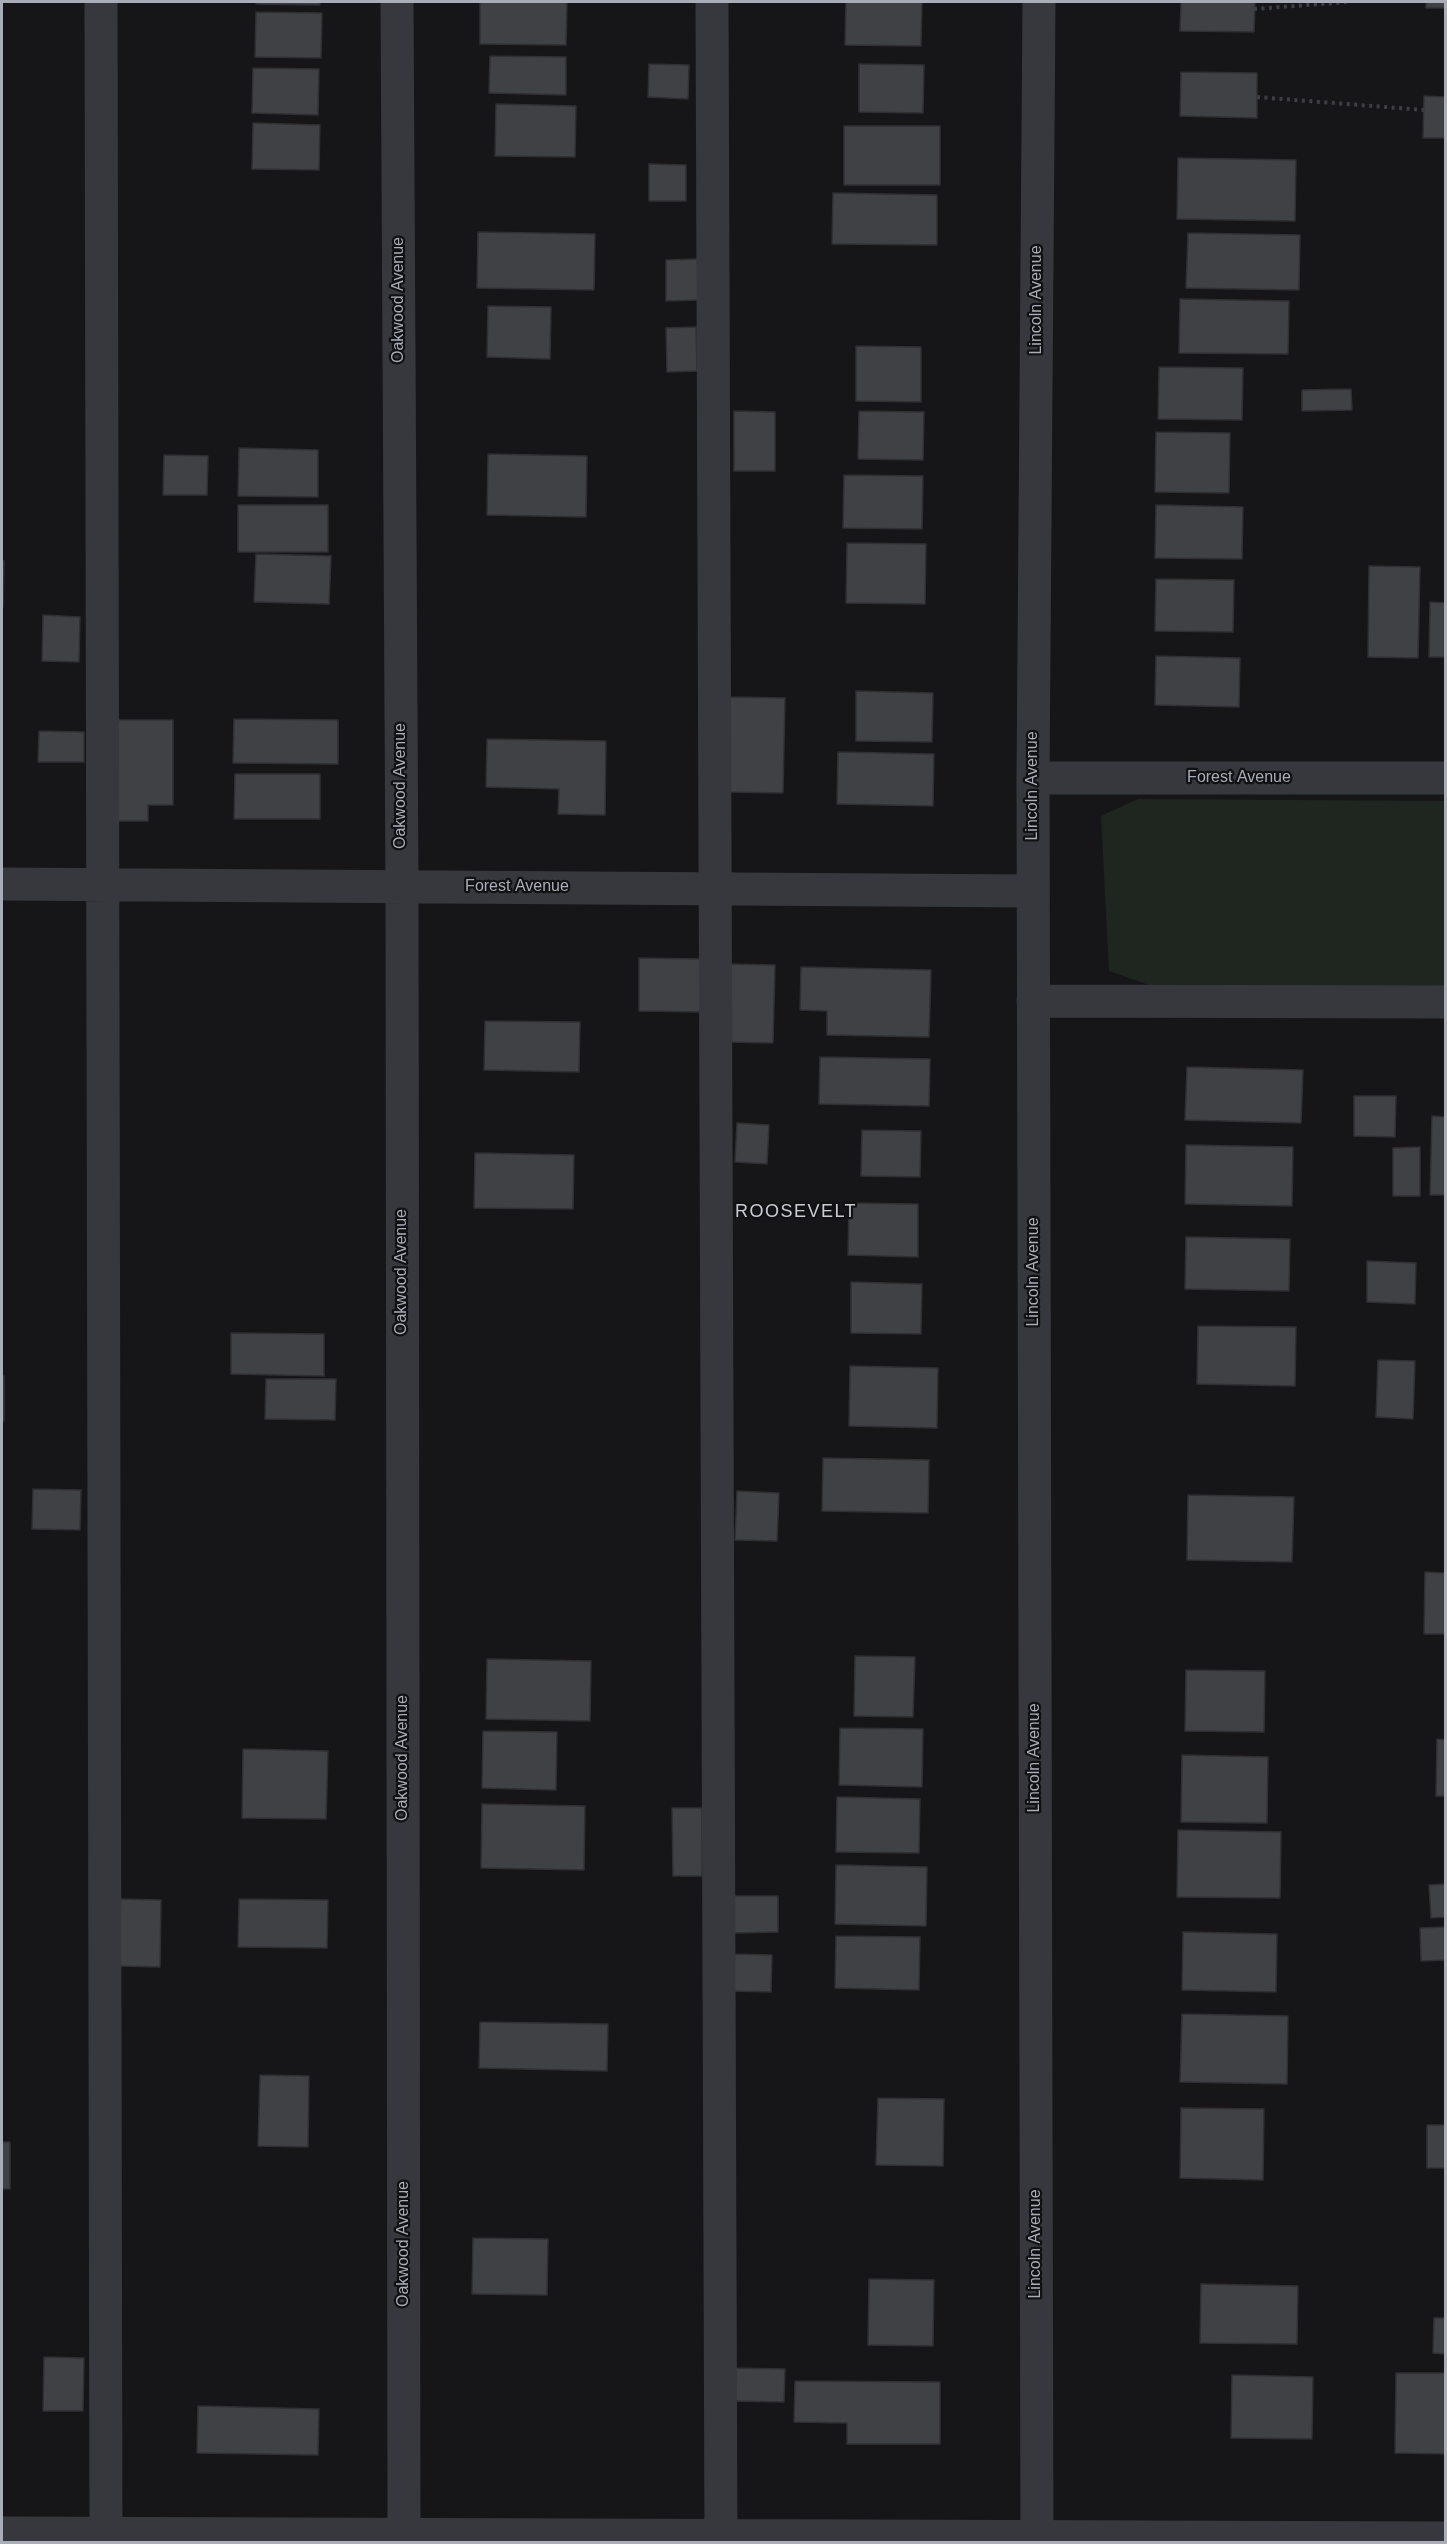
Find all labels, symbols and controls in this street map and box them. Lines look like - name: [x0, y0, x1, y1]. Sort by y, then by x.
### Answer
- street label: Oakwood Avenue: [389, 237, 409, 363]
- street label: Lincoln Avenue: [1027, 245, 1047, 355]
- street label: Oakwood Avenue: [391, 723, 411, 849]
- street label: Lincoln Avenue: [1023, 731, 1043, 841]
- street label: Forest Avenue: [1187, 768, 1291, 788]
- street label: Forest Avenue: [465, 877, 569, 897]
- district label: ROOSEVELT: [735, 1201, 857, 1223]
- street label: Oakwood Avenue: [392, 1209, 412, 1335]
- street label: Lincoln Avenue: [1024, 1217, 1044, 1327]
- street label: Oakwood Avenue: [393, 1695, 413, 1821]
- street label: Lincoln Avenue: [1025, 1703, 1045, 1813]
- street label: Oakwood Avenue: [394, 2181, 414, 2307]
- street label: Lincoln Avenue: [1026, 2189, 1046, 2299]

